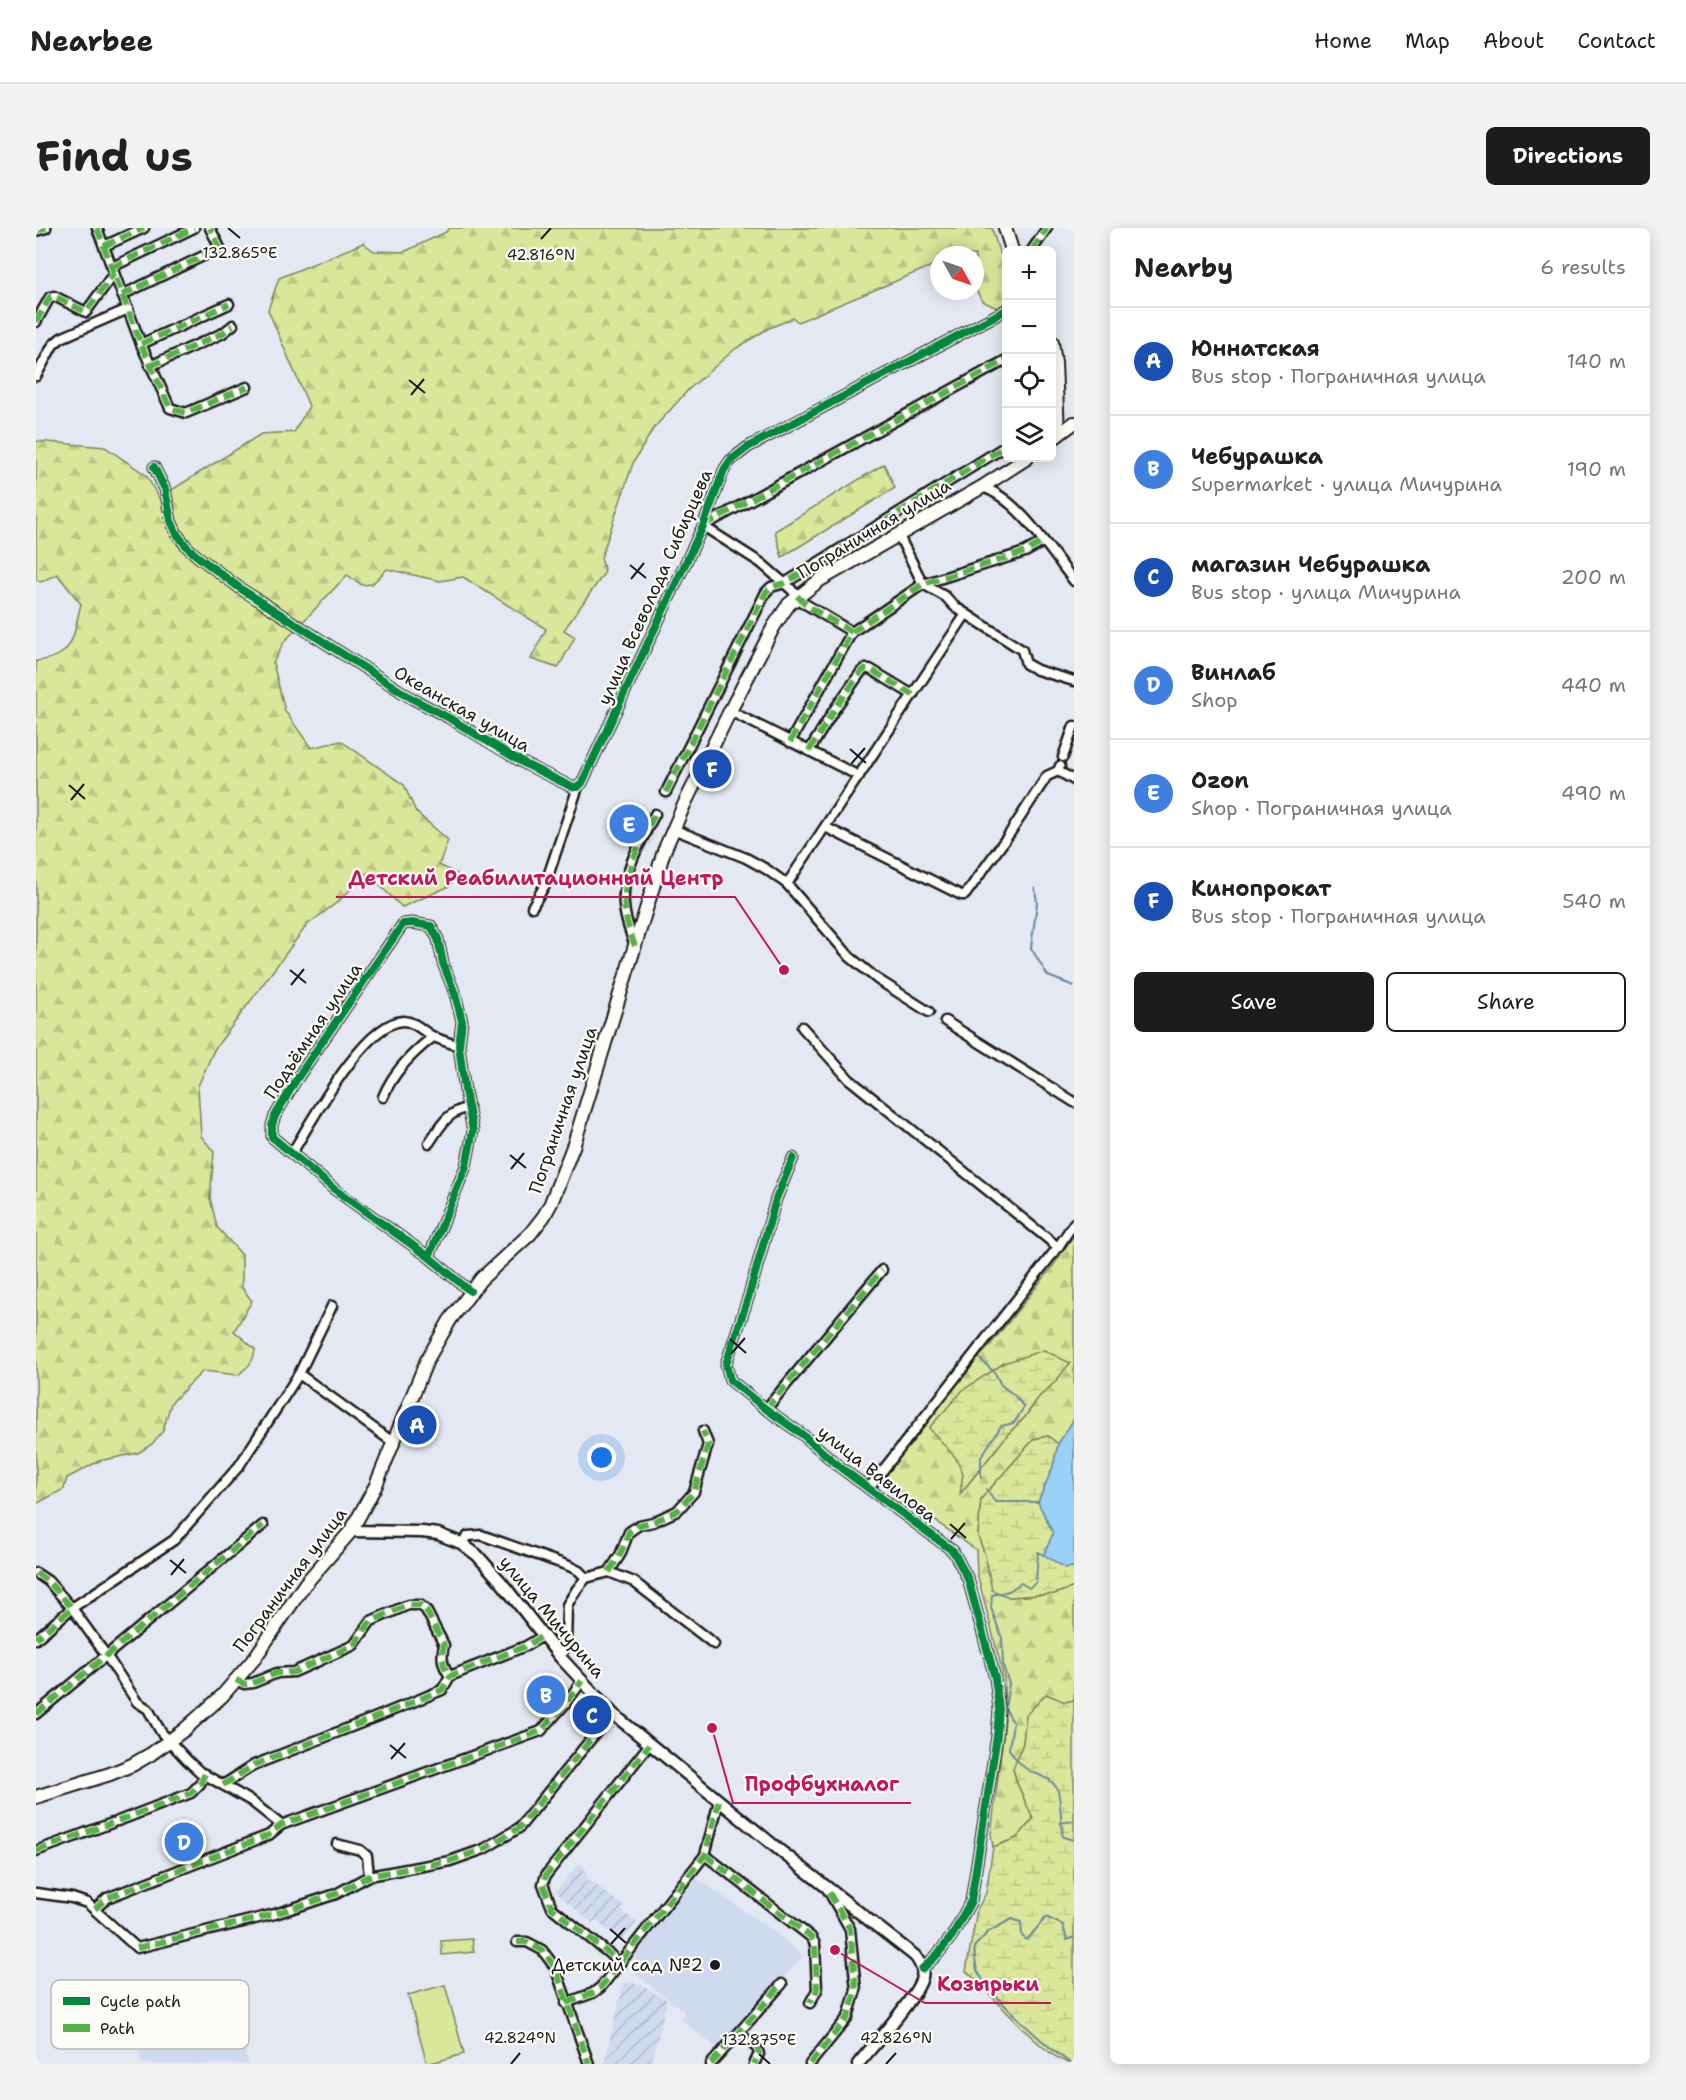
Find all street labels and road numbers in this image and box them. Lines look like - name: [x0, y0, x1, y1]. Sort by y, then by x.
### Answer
- street label: улица Всеволода Сибирцева: [592, 465, 718, 709]
- street label: Пограничная улица: [793, 474, 955, 584]
- street label: Океанская улица: [389, 660, 535, 758]
- street label: Подъёмная улица: [258, 958, 368, 1104]
- street label: Пограничная улица: [523, 1023, 603, 1197]
- street label: улица Вавилова: [813, 1420, 941, 1528]
- street label: Пограничная улица: [228, 1503, 352, 1657]
- street label: улица Мичурина: [494, 1551, 610, 1683]

